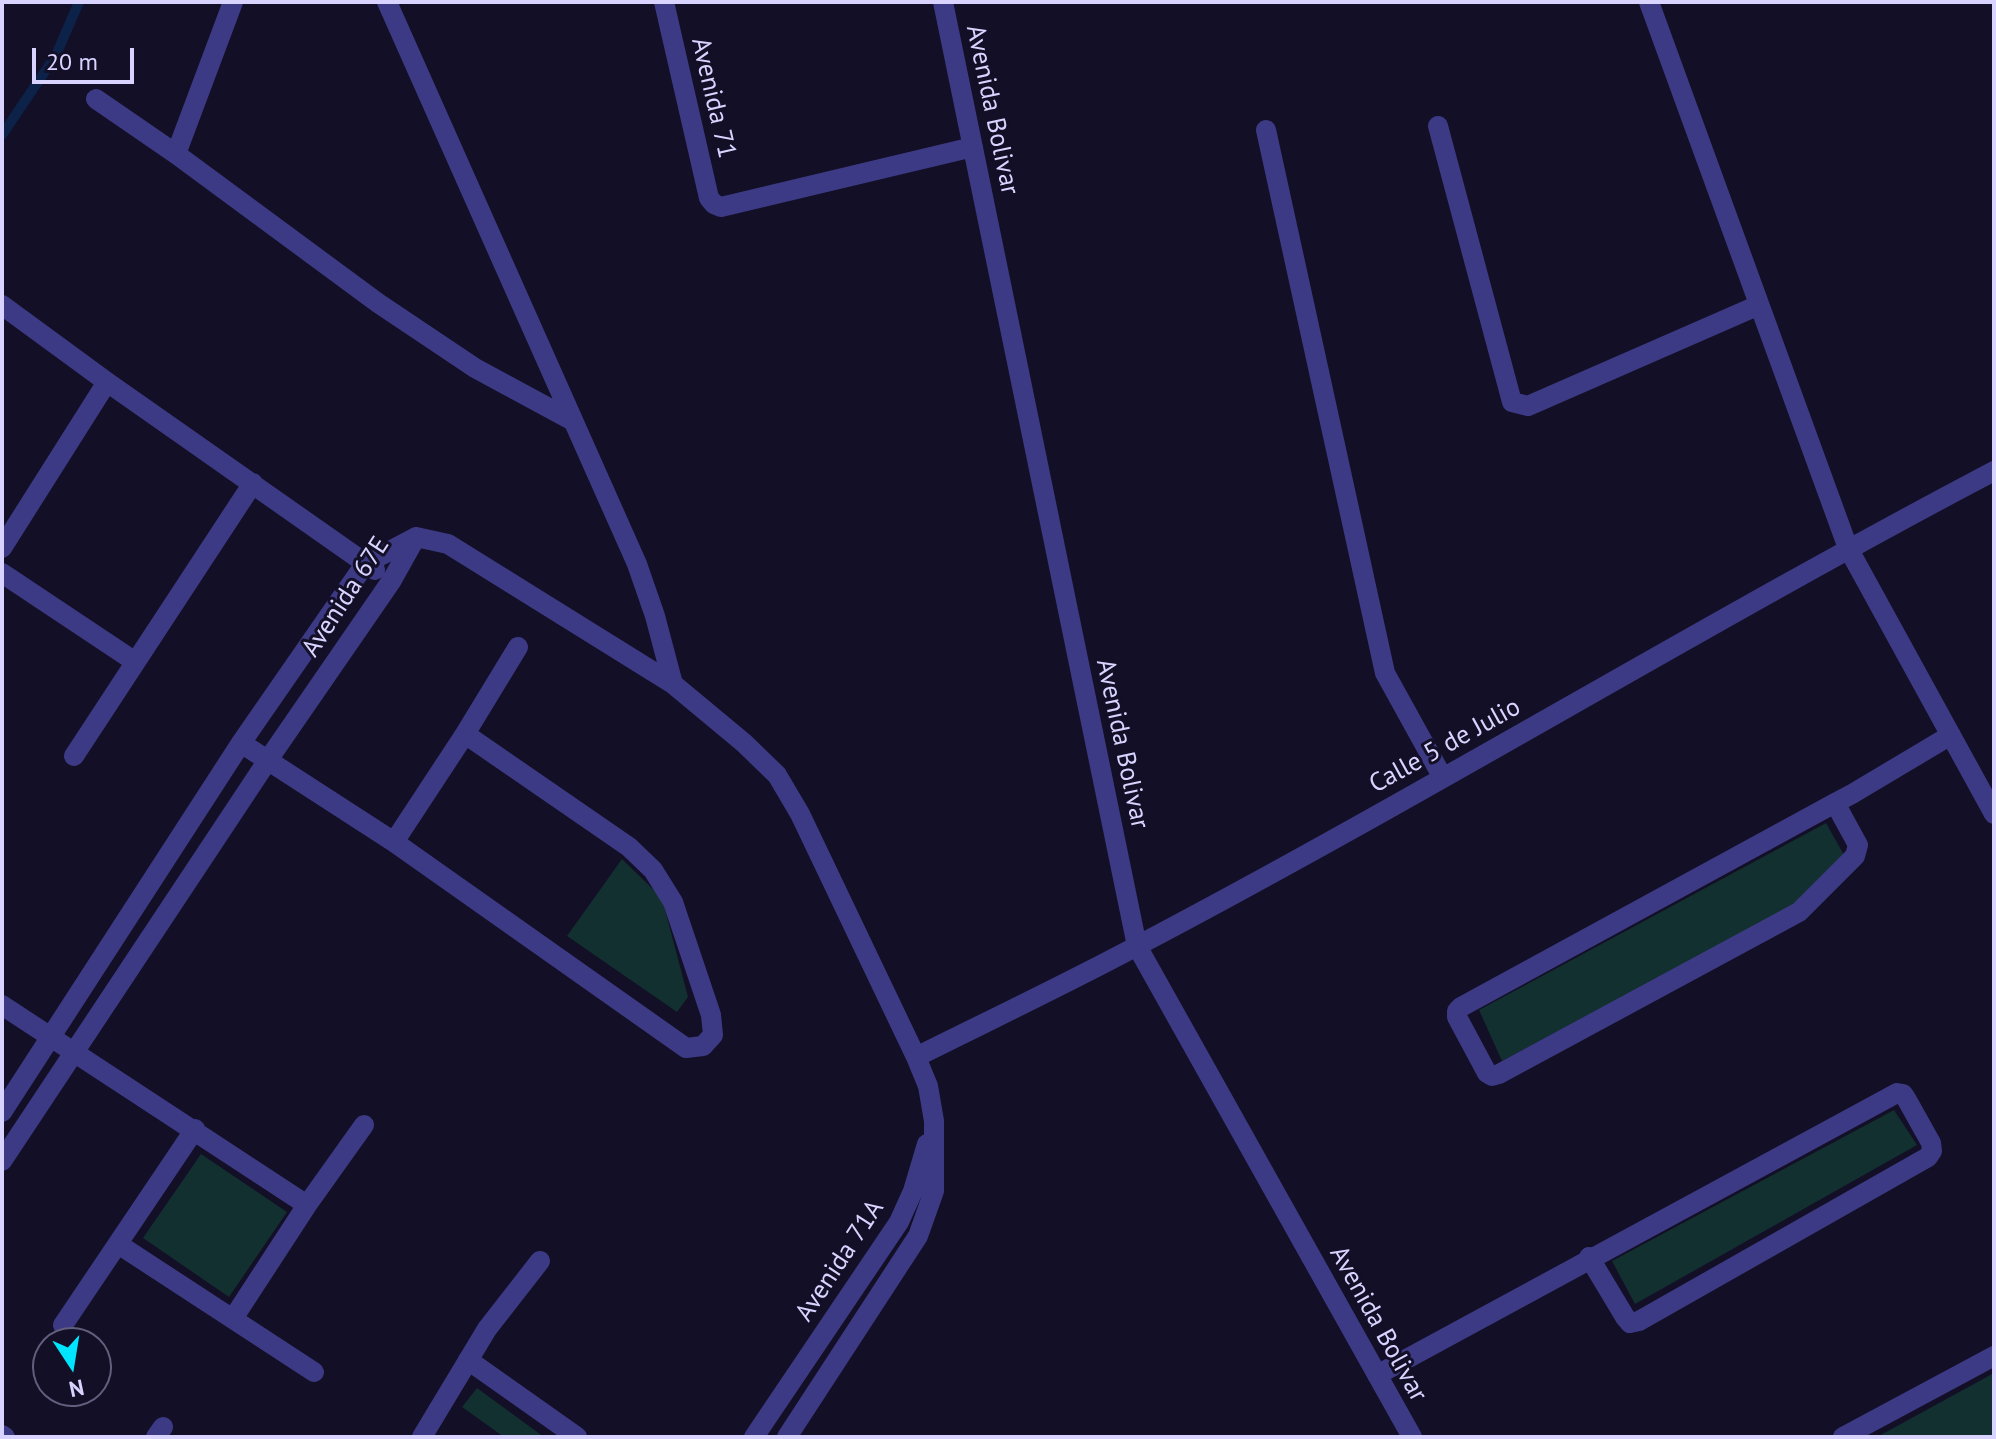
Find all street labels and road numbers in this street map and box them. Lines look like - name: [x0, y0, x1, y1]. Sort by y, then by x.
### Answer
- street label: Avenida Bolivar: [959, 22, 1025, 198]
- street label: Avenida 71: [684, 35, 742, 161]
- street label: Avenida 67E: [296, 531, 396, 663]
- street label: Avenida Bolivar: [1089, 656, 1155, 832]
- street label: Calle 5 de Julio: [1364, 692, 1526, 800]
- street label: Avenida 71A: [789, 1195, 891, 1327]
- street label: Avenida Bolivar: [1322, 1241, 1434, 1407]

